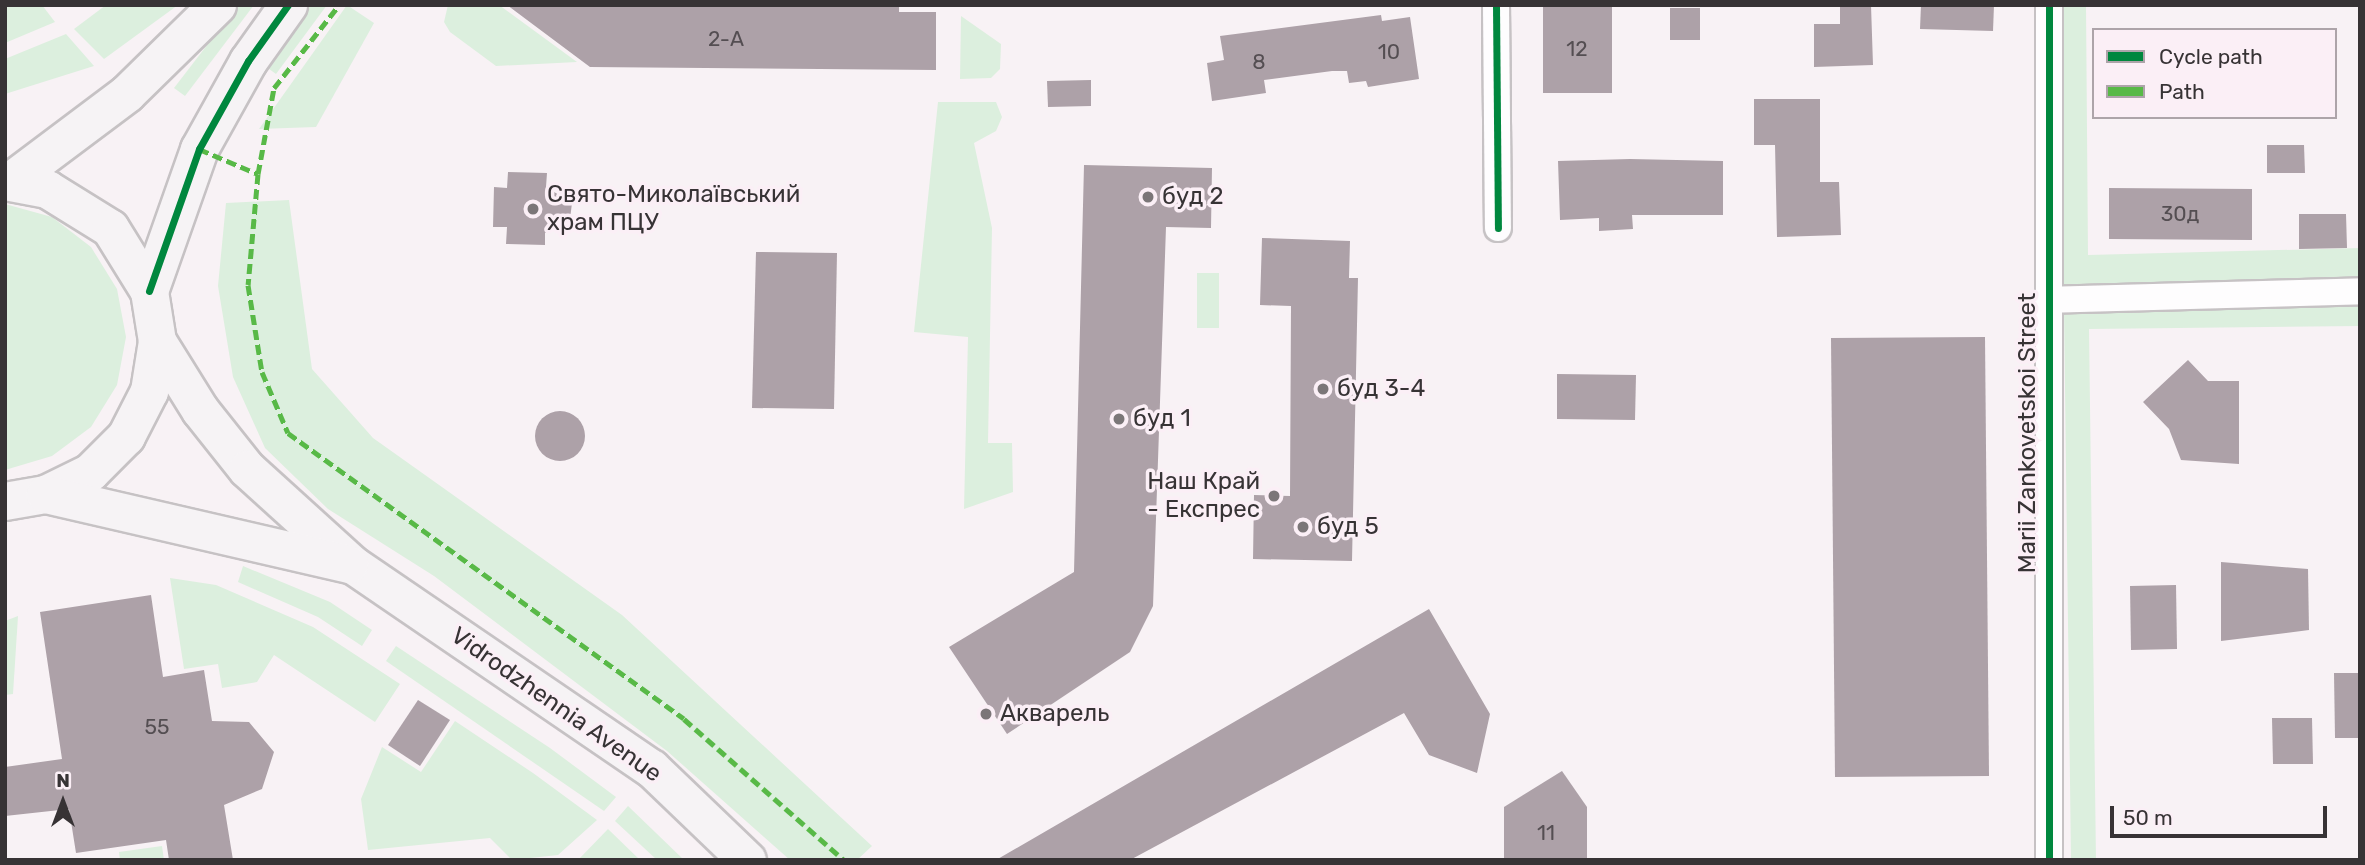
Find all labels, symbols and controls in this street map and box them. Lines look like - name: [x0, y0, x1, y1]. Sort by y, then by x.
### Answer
- house number: 2-А: [708, 26, 744, 52]
- legend: [2092, 28, 2337, 119]
- house number: 12: [1566, 36, 1588, 62]
- house number: 10: [1378, 39, 1400, 65]
- text: Cycle path: [2159, 44, 2263, 69]
- house number: 8: [1252, 49, 1266, 75]
- text: Path: [2159, 79, 2205, 104]
- place label: Свято-Миколаївський храм ПЦУ: [547, 181, 800, 237]
- place label: буд 2: [1162, 183, 1223, 211]
- marker: буд 2: [1140, 189, 1156, 205]
- marker: Свято-Миколаївський храм ПЦУ: [525, 201, 541, 217]
- house number: 30д: [2161, 201, 2199, 227]
- street label: Marii Zankovetskoi Street: [2014, 293, 2042, 573]
- place label: буд 3-4: [1337, 375, 1425, 403]
- marker: буд 3-4: [1315, 381, 1331, 397]
- place label: буд 1: [1133, 405, 1191, 433]
- marker: буд 1: [1111, 411, 1127, 427]
- place label: Наш Край - Експрес: [1147, 468, 1260, 524]
- marker: Наш Край - Експрес: [1266, 488, 1282, 504]
- place label: буд 5: [1317, 513, 1379, 541]
- marker: буд 5: [1295, 519, 1311, 535]
- street label: Vidrodzhennia Avenue: [445, 621, 667, 789]
- place label: Акварель: [1000, 700, 1109, 728]
- marker: Акварель: [978, 706, 994, 722]
- house number: 55: [145, 714, 169, 740]
- north arrow: [28, 767, 98, 837]
- text: N: [56, 769, 70, 792]
- scale bar: [2113, 792, 2330, 836]
- text: 50 m: [2123, 805, 2173, 830]
- house number: 11: [1537, 820, 1555, 846]

